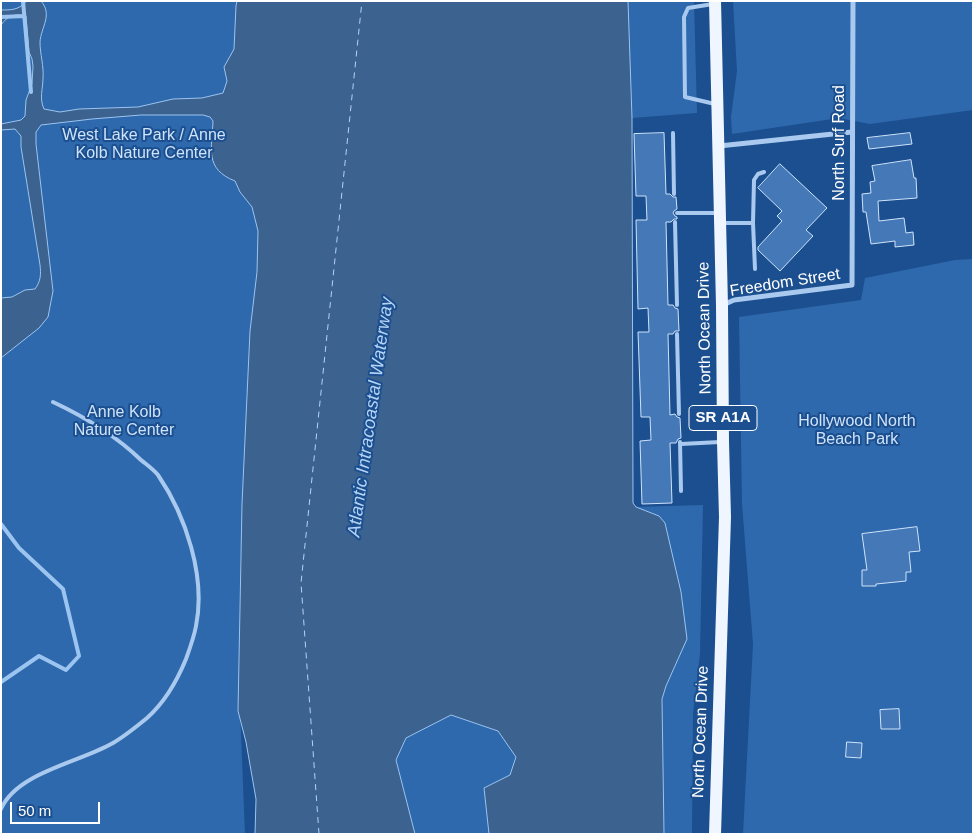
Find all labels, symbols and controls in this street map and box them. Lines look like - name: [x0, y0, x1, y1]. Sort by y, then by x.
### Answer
- street label: North Surf Road: [830, 85, 850, 201]
- park label: West Lake Park / Anne Kolb Nature Center: [62, 126, 226, 164]
- street label: North Ocean Drive: [694, 262, 716, 394]
- street label: Freedom Street: [729, 265, 841, 301]
- water label: Atlantic Intracoastal Waterway: [343, 296, 399, 538]
- park label: Anne Kolb Nature Center: [74, 403, 174, 441]
- road number: SR A1A: [689, 406, 757, 430]
- park label: Hollywood North Beach Park: [798, 412, 916, 450]
- street label: North Ocean Drive: [689, 665, 713, 799]
- scale bar: [12, 792, 102, 824]
- text: 50 m: [18, 802, 51, 819]

